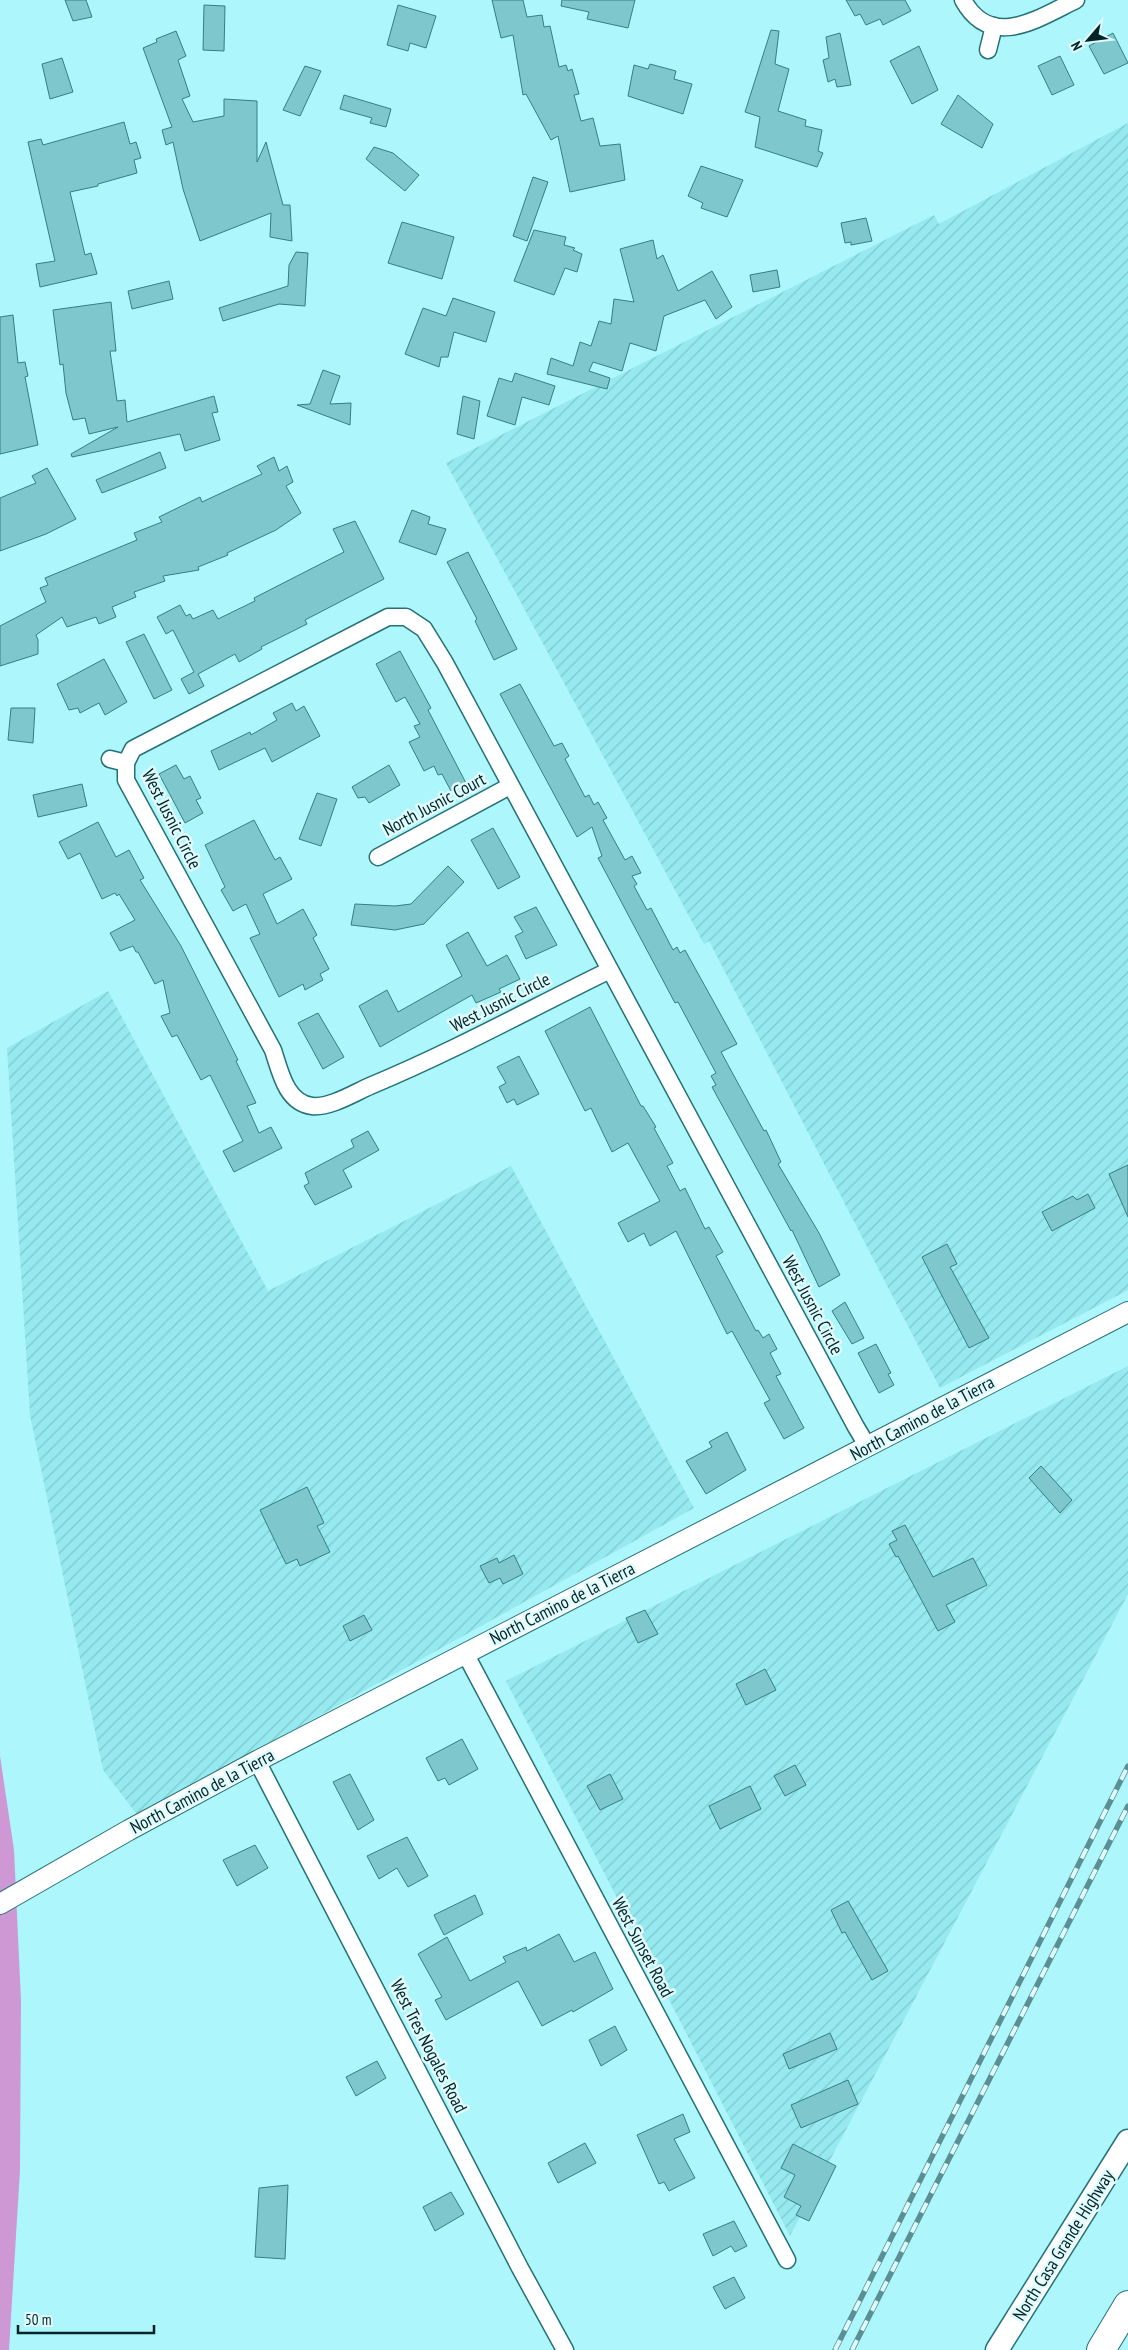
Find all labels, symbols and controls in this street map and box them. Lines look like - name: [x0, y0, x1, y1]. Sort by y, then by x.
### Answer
- north arrow: [1063, 15, 1113, 65]
- text: N: [1067, 39, 1086, 54]
- street label: West Jusnic Circle: [137, 765, 207, 873]
- street label: North Jusnic Court: [379, 767, 489, 841]
- street label: West Jusnic Circle: [446, 967, 554, 1037]
- street label: West Jusnic Circle: [777, 1252, 849, 1358]
- street label: North Camino de la Tierra: [846, 1370, 998, 1466]
- street label: North Camino de la Tierra: [485, 1556, 639, 1650]
- street label: North Camino de la Tierra: [126, 1743, 278, 1839]
- street label: West Sunset Road: [607, 1893, 679, 2001]
- street label: West Tres Nogales Road: [385, 1975, 473, 2117]
- street label: North Casa Grande Highway: [1007, 2165, 1119, 2325]
- scale bar: [18, 2302, 154, 2334]
- text: 50 m: [25, 2310, 51, 2329]

